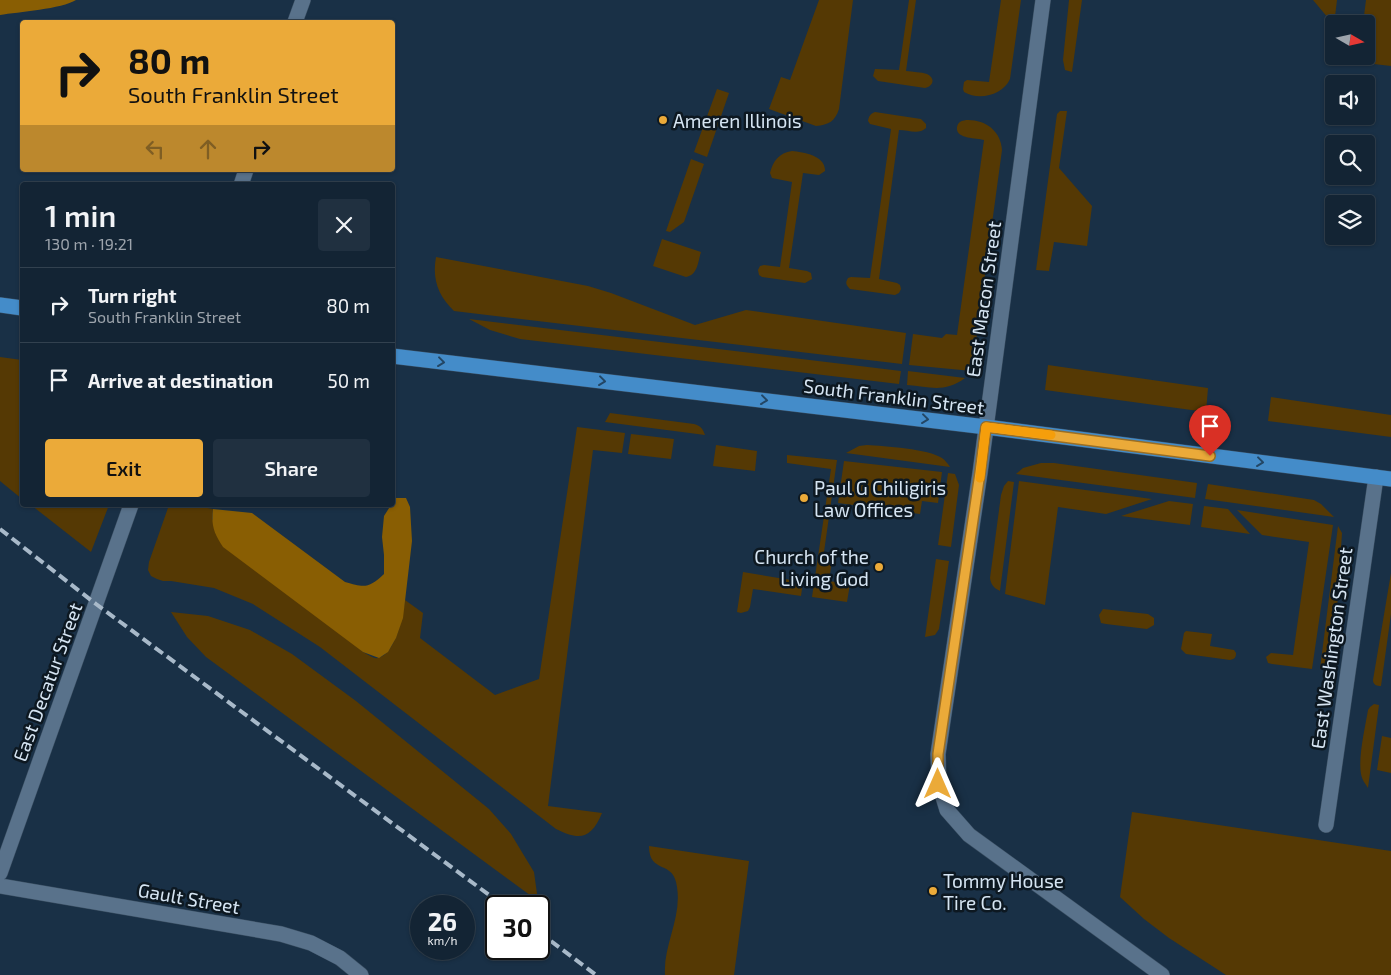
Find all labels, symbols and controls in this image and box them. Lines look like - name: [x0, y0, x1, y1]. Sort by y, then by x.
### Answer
- north arrow: [1325, 15, 1375, 65]
- map controls: [1325, 15, 1375, 245]
- text: 80 m: [128, 39, 210, 81]
- icon: right: [45, 40, 110, 105]
- button: sound: [1325, 75, 1375, 125]
- text: South Franklin Street: [128, 81, 339, 107]
- place label: Ameren Illinois: [673, 109, 802, 132]
- marker: Ameren Illinois: [657, 114, 669, 126]
- icon: left: [141, 135, 169, 163]
- icon: ahead: [194, 135, 222, 163]
- icon: right: [247, 135, 275, 163]
- button: search: [1325, 135, 1375, 185]
- button: layers: [1325, 195, 1375, 245]
- text: 1 min: [45, 197, 116, 233]
- button: close: [318, 199, 370, 251]
- street label: East Macon Street: [961, 220, 1005, 378]
- text: 130 m · 19:21: [45, 234, 133, 253]
- text: Turn right: [88, 284, 176, 307]
- icon: right: [45, 291, 73, 319]
- text: 80 m: [326, 294, 370, 317]
- text: South Franklin Street: [88, 307, 241, 326]
- one-way arrow: [437, 356, 445, 367]
- icon: arrive: [45, 366, 73, 394]
- text: Arrive at destination: [88, 369, 273, 392]
- text: 50 m: [327, 369, 370, 392]
- street label: South Franklin Street: [802, 374, 986, 418]
- one-way arrow: [599, 375, 607, 386]
- one-way arrow: [760, 394, 768, 405]
- pin: [1189, 405, 1231, 456]
- icon: arrive: [1196, 412, 1224, 440]
- one-way arrow: [921, 413, 929, 424]
- button: Exit: [45, 439, 203, 497]
- button: Share: [213, 439, 370, 497]
- one-way arrow: [1256, 456, 1264, 467]
- place label: Paul G Chiligiris Law Offices: [814, 476, 946, 521]
- marker: Paul G Chiligiris Law Offices: [798, 492, 810, 504]
- place label: Church of the Living God: [754, 545, 869, 590]
- street label: East Washington Street: [1305, 546, 1357, 750]
- marker: Church of the Living God: [873, 561, 885, 573]
- street label: East Decatur Street: [8, 600, 86, 764]
- position arrow: [911, 757, 963, 809]
- place label: Tommy House Tire Co.: [943, 869, 1064, 914]
- street label: Gault Street: [136, 878, 242, 918]
- marker: Tommy House Tire Co.: [927, 885, 939, 897]
- speed limit sign: 30: [485, 895, 550, 960]
- text: 26: [428, 906, 457, 936]
- text: km/h: [428, 933, 457, 947]

